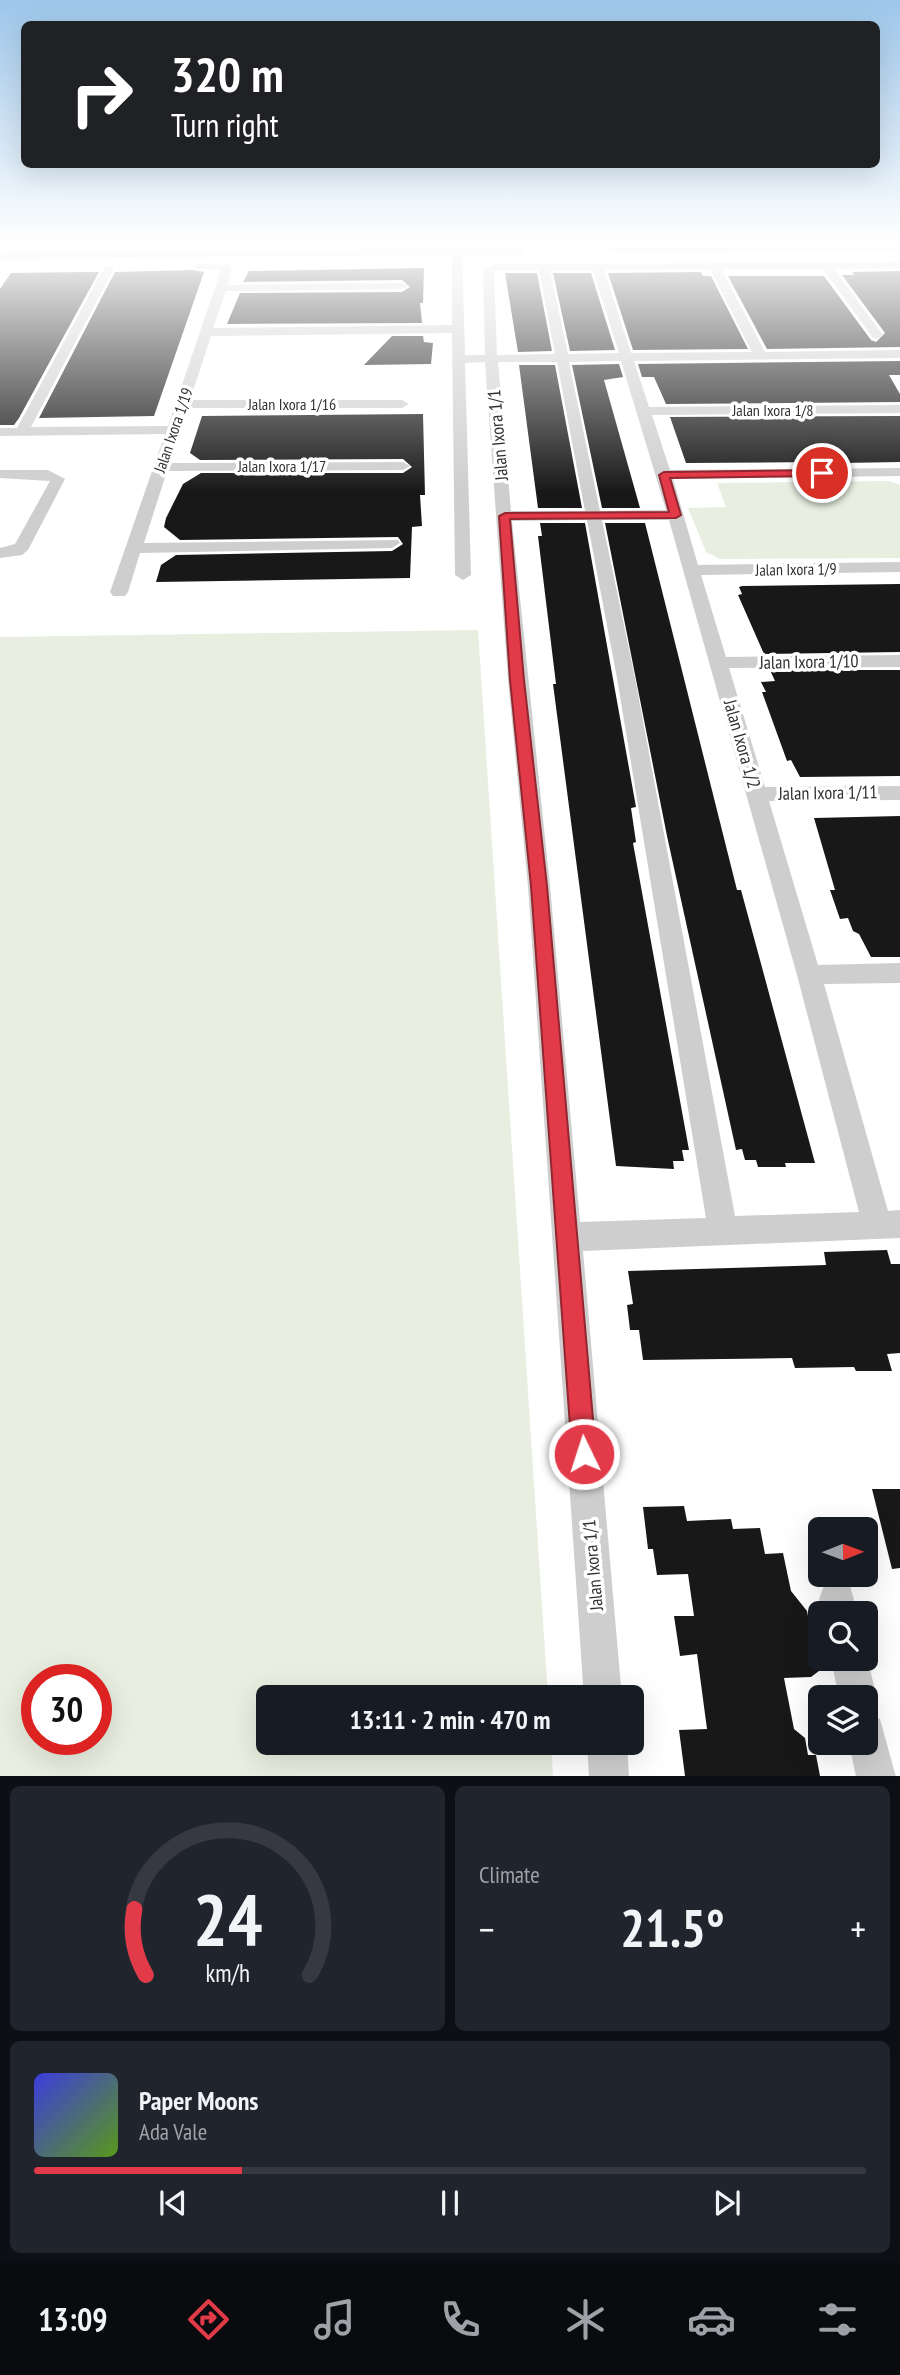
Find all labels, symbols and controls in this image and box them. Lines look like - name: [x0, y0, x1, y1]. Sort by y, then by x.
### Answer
- text: 320 m: [171, 42, 284, 106]
- icon: right: [56, 49, 147, 140]
- text: Turn right: [171, 104, 279, 146]
- street label: Jalan Ixora 1/19: [149, 385, 197, 476]
- street label: Jalan Ixora 1/1: [482, 389, 513, 482]
- street label: Jalan Ixora 1/16: [247, 394, 336, 414]
- street label: Jalan Ixora 1/8: [731, 400, 814, 420]
- pin: [792, 443, 852, 503]
- icon: arrive: [803, 454, 841, 492]
- street label: Jalan Ixora 1/17: [237, 456, 326, 476]
- street label: Jalan Ixora 1/9: [754, 558, 837, 580]
- street label: Jalan Ixora 1/10: [758, 649, 859, 674]
- street label: Jalan Ixora 1/2: [719, 696, 766, 791]
- street label: Jalan Ixora 1/11: [777, 780, 878, 805]
- position arrow: [547, 1417, 621, 1491]
- north arrow: [808, 1517, 878, 1587]
- map controls: [808, 1517, 878, 1755]
- street label: Jalan Ixora 1/1: [577, 1519, 608, 1612]
- button: search: [808, 1601, 878, 1671]
- speed limit sign: 30: [21, 1664, 112, 1755]
- button: layers: [808, 1685, 878, 1755]
- text: 13:11 · 2 min · 470 m: [350, 1703, 550, 1736]
- text: Climate: [479, 1860, 540, 1889]
- text: 24: [193, 1871, 262, 1965]
- text: 21.5°: [620, 1894, 725, 1961]
- text: −: [479, 1904, 495, 1953]
- text: +: [850, 1904, 866, 1953]
- text: km/h: [205, 1956, 250, 1988]
- text: Paper Moons: [139, 2084, 258, 2117]
- text: Ada Vale: [139, 2117, 207, 2146]
- icon: previous: [154, 2184, 192, 2222]
- icon: pause: [431, 2184, 469, 2222]
- icon: next: [708, 2184, 746, 2222]
- icon: directions: [184, 2295, 233, 2344]
- icon: music: [310, 2295, 359, 2344]
- icon: phone: [436, 2295, 485, 2344]
- icon: climate: [561, 2295, 610, 2344]
- icon: car: [687, 2295, 736, 2344]
- icon: filters: [813, 2295, 862, 2344]
- text: 13:09: [38, 2298, 108, 2340]

